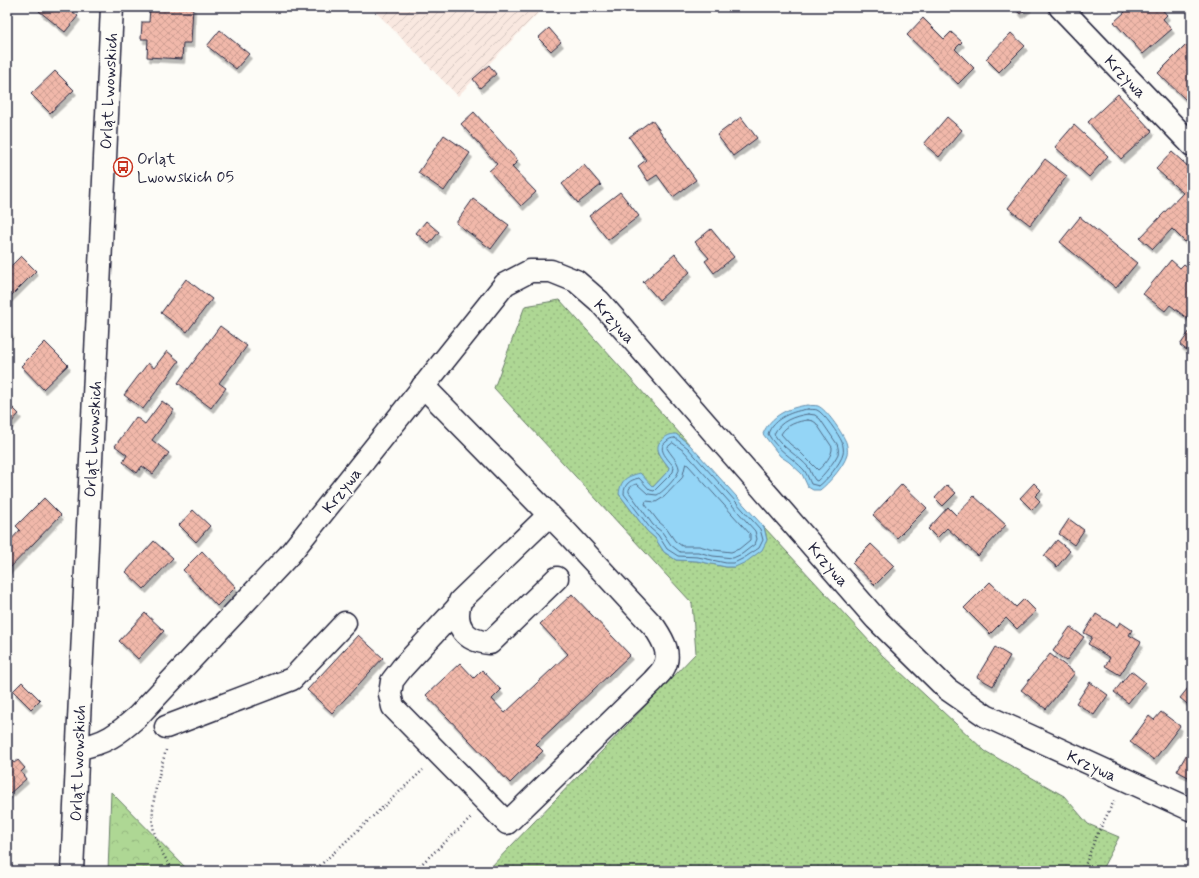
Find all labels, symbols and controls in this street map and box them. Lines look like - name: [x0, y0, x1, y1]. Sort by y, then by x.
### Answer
- street label: Orląt Lwowskich: [96, 32, 123, 150]
- street label: Krzywa: [1099, 51, 1151, 103]
- place label: Orląt Lwowskich 05: [137, 149, 234, 188]
- bus stop icon: Orląt Lwowskich 05: [112, 156, 134, 178]
- street label: Krzywa: [589, 296, 639, 348]
- street label: Orląt Lwowskich: [80, 380, 107, 498]
- street label: Krzywa: [318, 464, 367, 518]
- street label: Krzywa: [803, 538, 853, 592]
- street label: Orląt Lwowskich: [66, 704, 91, 822]
- street label: Krzywa: [1063, 746, 1119, 787]

